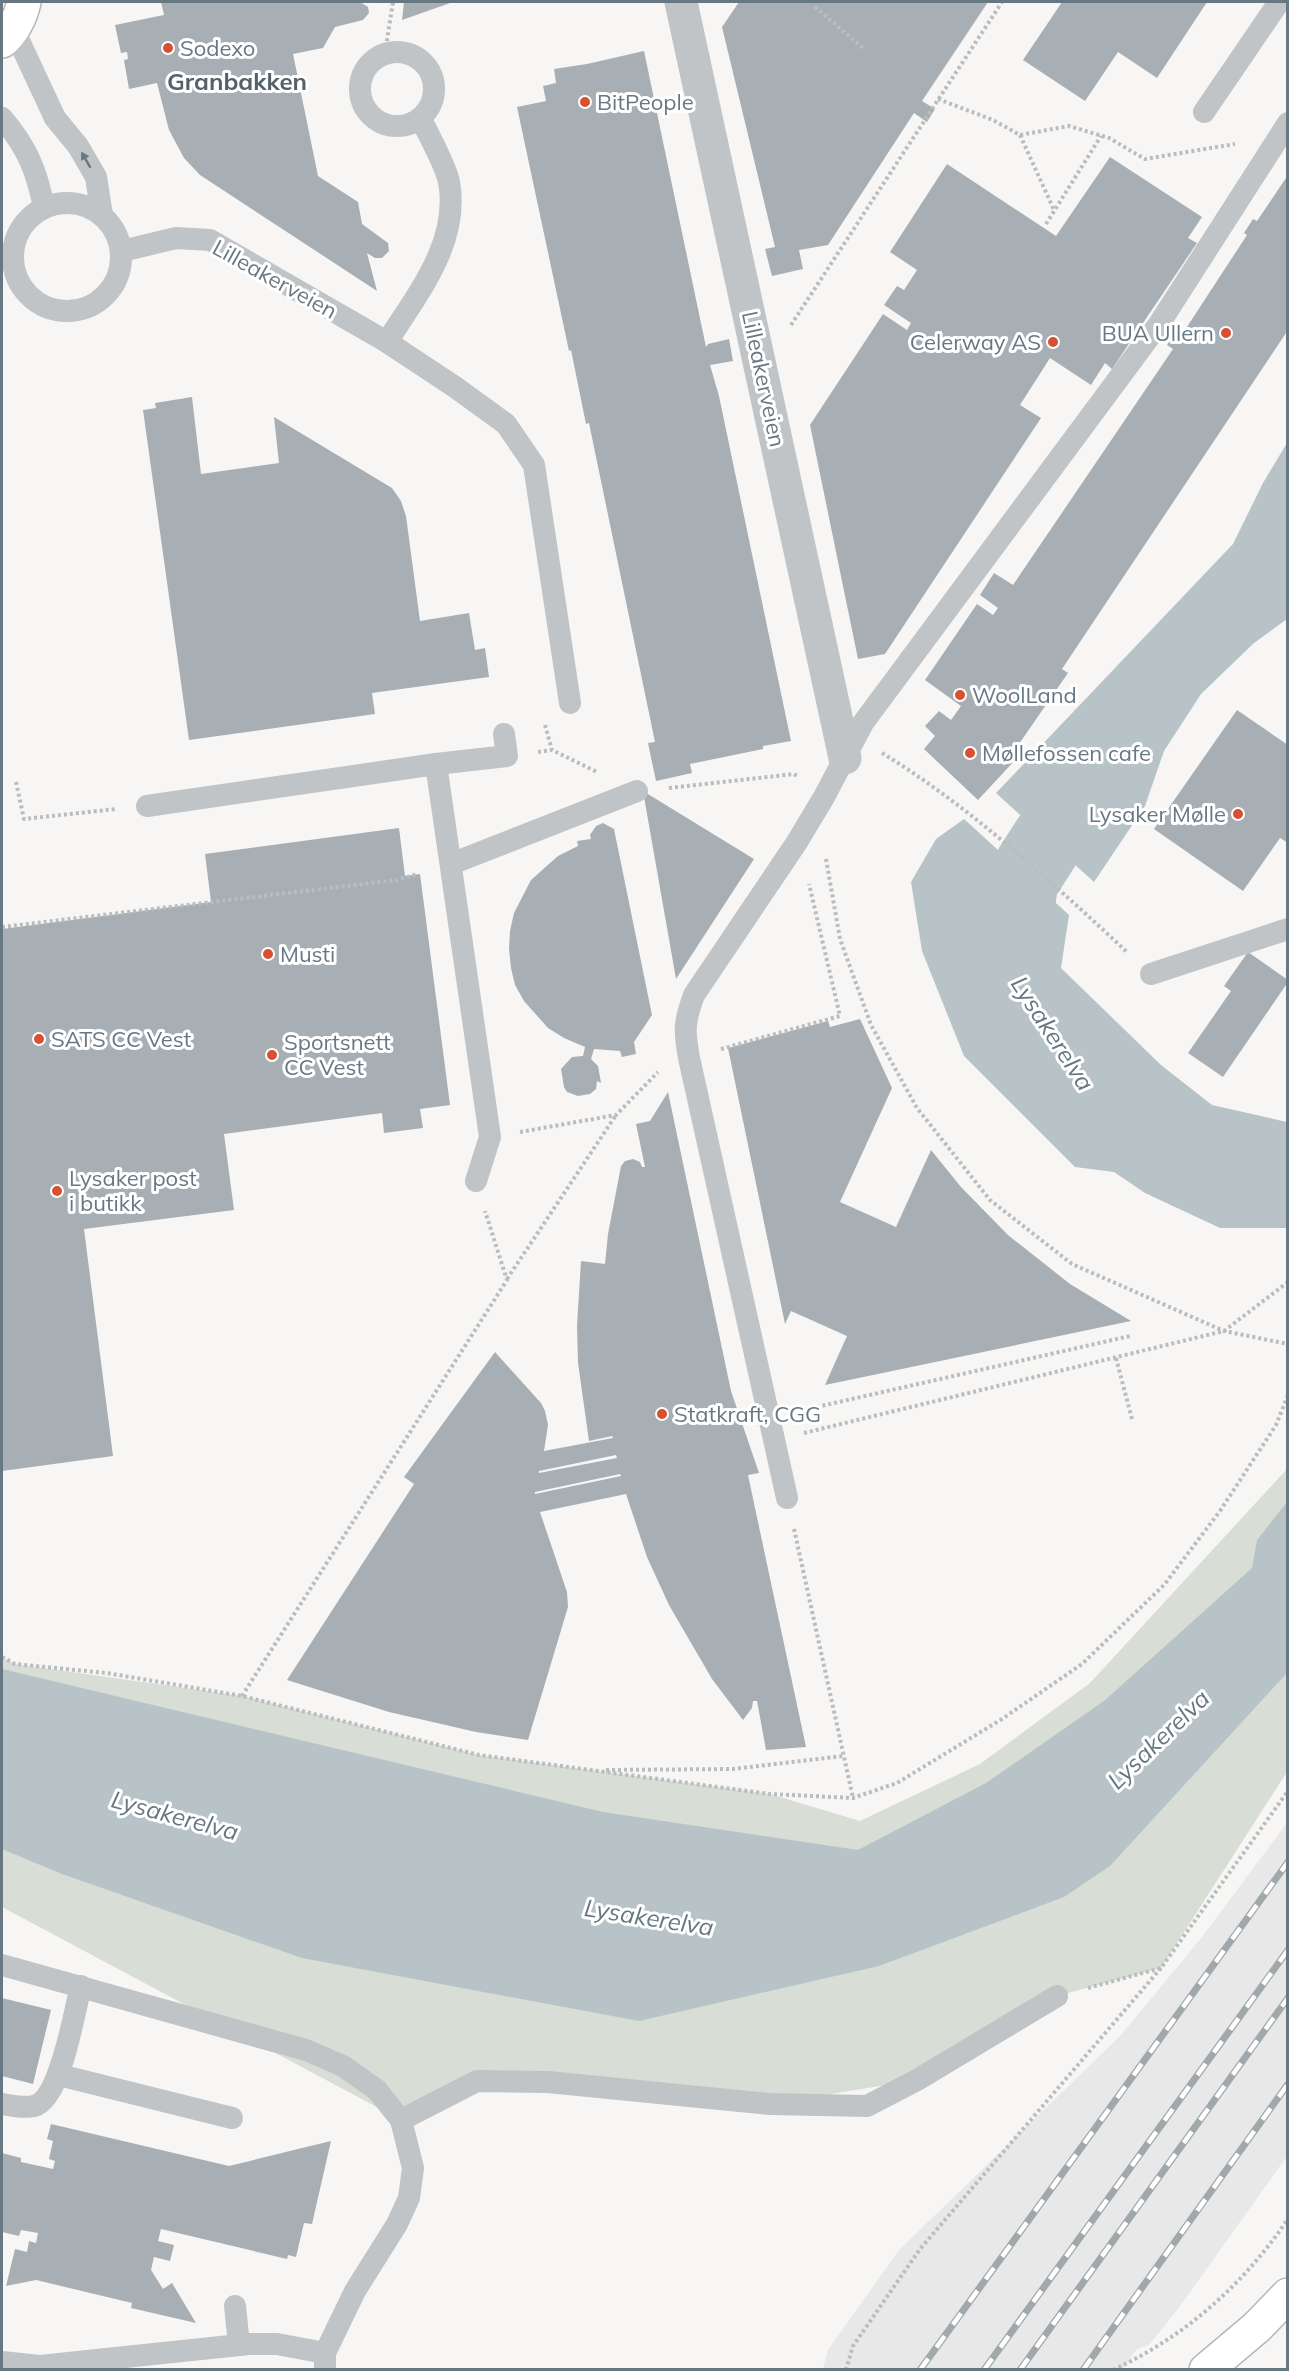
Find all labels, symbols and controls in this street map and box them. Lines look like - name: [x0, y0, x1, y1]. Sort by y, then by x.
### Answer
- place label: Sodexo: [180, 34, 255, 62]
- marker: Sodexo: [161, 41, 175, 55]
- district label: Granbakken: [167, 66, 307, 96]
- place label: BitPeople: [597, 88, 694, 116]
- marker: BitPeople: [578, 95, 592, 109]
- one-way arrow: [81, 151, 91, 168]
- street label: Lilleakerveien: [208, 233, 342, 325]
- street label: Lilleakerveien: [736, 309, 792, 449]
- place label: BUA Ullern: [1102, 319, 1214, 347]
- marker: BUA Ullern: [1219, 326, 1233, 340]
- place label: Celerway AS: [910, 328, 1041, 356]
- marker: Celerway AS: [1046, 335, 1060, 349]
- place label: WoolLand: [972, 681, 1077, 709]
- marker: WoolLand: [953, 688, 967, 702]
- place label: Møllefossen cafe: [982, 739, 1151, 767]
- marker: Møllefossen cafe: [963, 746, 977, 760]
- place label: Lysaker Mølle: [1089, 800, 1226, 828]
- marker: Lysaker Mølle: [1231, 807, 1245, 821]
- place label: Musti: [280, 940, 335, 968]
- marker: Musti: [261, 947, 275, 961]
- water label: Lysakerelva: [1005, 970, 1101, 1096]
- place label: SATS CC Vest: [51, 1025, 192, 1053]
- place label: Sportsnett CC Vest: [284, 1028, 391, 1081]
- marker: SATS CC Vest: [32, 1032, 46, 1046]
- marker: Sportsnett CC Vest: [265, 1048, 279, 1062]
- place label: Lysaker post i butikk: [69, 1164, 197, 1217]
- marker: Lysaker post i butikk: [50, 1184, 64, 1198]
- place label: Statkraft, CGG: [674, 1400, 821, 1428]
- marker: Statkraft, CGG: [655, 1407, 669, 1421]
- water label: Lysakerelva: [1101, 1683, 1215, 1795]
- water label: Lysakerelva: [108, 1784, 242, 1846]
- water label: Lysakerelva: [582, 1892, 716, 1942]

